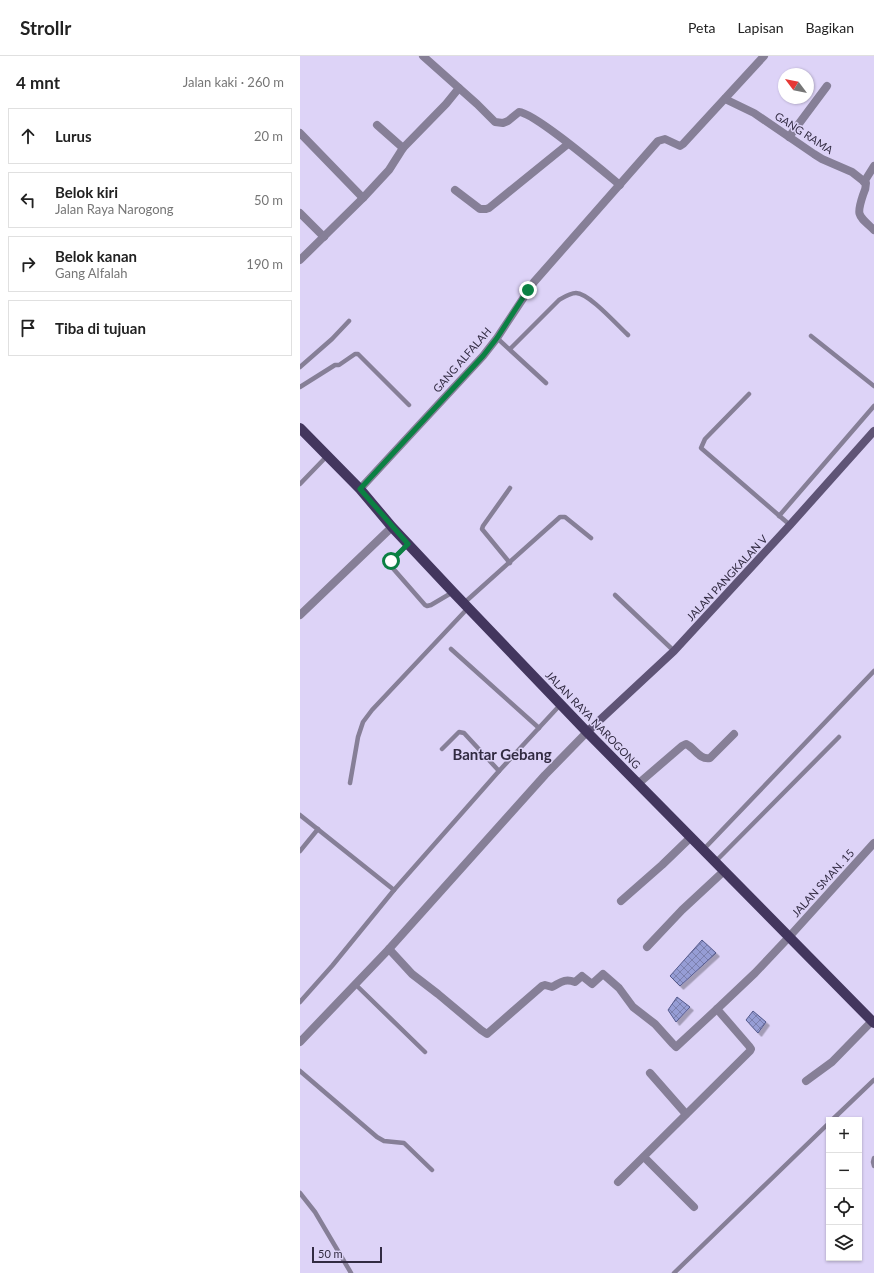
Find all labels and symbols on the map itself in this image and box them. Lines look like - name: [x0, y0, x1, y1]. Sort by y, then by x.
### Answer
- north arrow: [778, 68, 814, 104]
- street label: GANG RAMA: [773, 109, 836, 156]
- route end: [519, 281, 537, 299]
- street label: GANG ALFALAH: [430, 324, 493, 395]
- street label: JALAN PANGKALAN V: [684, 532, 770, 623]
- route start: [382, 552, 400, 570]
- street label: JALAN RAYA NAROGONG: [543, 668, 643, 771]
- district label: Bantar Gebang: [452, 745, 552, 763]
- street label: JALAN SMAN. 15: [789, 846, 856, 919]
- scale bar: [312, 1245, 382, 1264]

